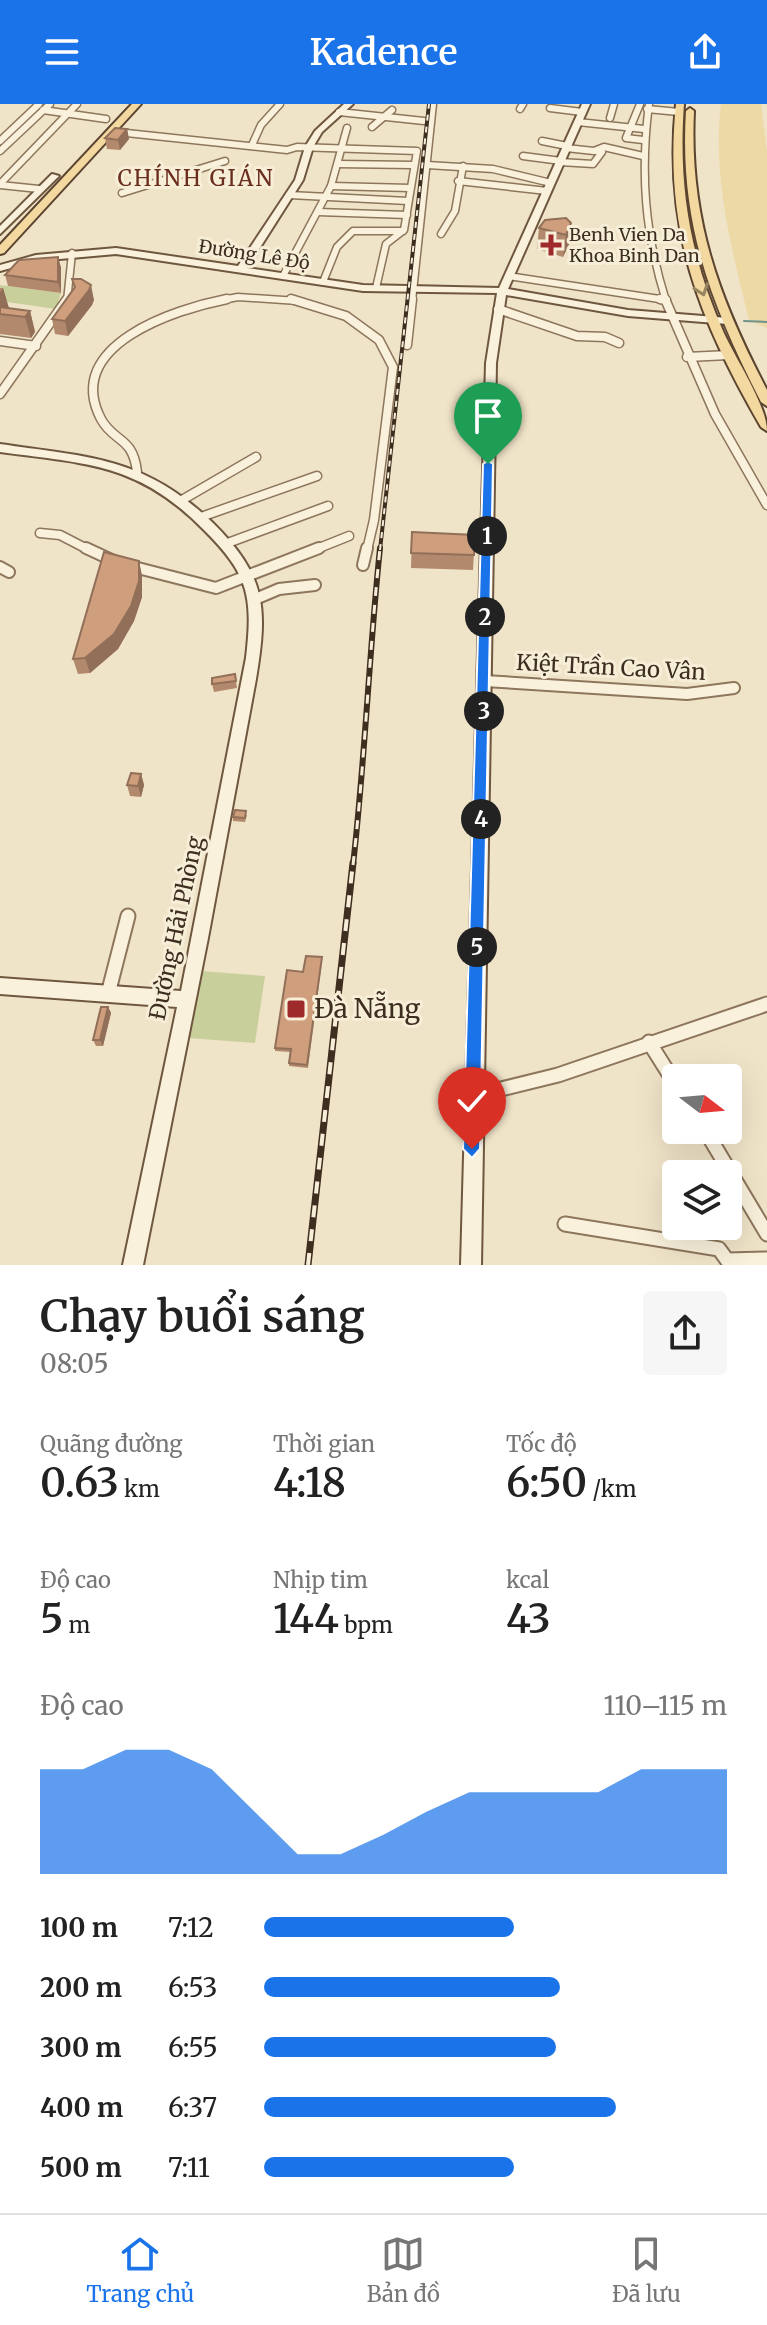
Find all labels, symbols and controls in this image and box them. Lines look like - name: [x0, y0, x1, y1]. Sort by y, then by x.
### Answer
- icon: menu: [40, 30, 84, 74]
- text: Kadence: [309, 30, 458, 75]
- icon: share: [683, 30, 727, 74]
- district label: CHÍNH GIÁN: [118, 163, 274, 192]
- place label: Benh Vien Da Khoa Binh Dan: [569, 223, 700, 267]
- street label: Đường Lê Độ: [197, 234, 311, 275]
- marker: Benh Vien Da Khoa Binh Dan: [540, 234, 562, 256]
- one-way arrow: [693, 283, 709, 297]
- pin: [454, 382, 522, 464]
- icon: arrive: [466, 394, 510, 438]
- pin: 1: [467, 516, 507, 556]
- text: 1: [482, 522, 492, 550]
- pin: 2: [465, 597, 505, 637]
- text: 2: [479, 603, 491, 631]
- street label: Kiệt Trần Cao Vân: [516, 648, 707, 686]
- pin: 3: [464, 691, 504, 731]
- text: 3: [478, 697, 490, 725]
- pin: 4: [461, 799, 501, 839]
- text: 4: [474, 805, 488, 833]
- street label: Đường Hải Phòng: [143, 833, 209, 1023]
- pin: 5: [457, 927, 497, 967]
- text: 5: [471, 933, 483, 961]
- place label: Đà Nẵng: [314, 991, 421, 1025]
- marker: Đà Nẵng: [285, 998, 307, 1020]
- north arrow: [662, 1064, 742, 1144]
- map controls: [662, 1064, 742, 1240]
- pin: [438, 1067, 506, 1149]
- icon: check: [450, 1079, 494, 1123]
- button: layers: [662, 1160, 742, 1240]
- text: Chạy buổi sáng: [40, 1289, 365, 1344]
- button: share: [643, 1291, 727, 1375]
- text: 08:05: [40, 1347, 109, 1380]
- text: Quãng đường: [40, 1430, 183, 1458]
- text: Thời gian: [273, 1430, 375, 1458]
- text: Tốc độ: [506, 1430, 577, 1458]
- text: 0.63: [40, 1458, 119, 1508]
- text: 4:18: [273, 1458, 346, 1508]
- text: 6:50: [506, 1458, 587, 1508]
- text: km: [119, 1475, 160, 1503]
- text: /km: [587, 1475, 637, 1503]
- text: Độ cao: [40, 1566, 111, 1594]
- text: Nhịp tim: [273, 1566, 368, 1594]
- text: kcal: [506, 1566, 549, 1594]
- text: 5: [40, 1594, 63, 1644]
- text: 144: [273, 1594, 339, 1644]
- text: 43: [506, 1594, 551, 1644]
- text: m: [63, 1611, 90, 1639]
- text: bpm: [339, 1611, 393, 1639]
- text: Độ cao: [40, 1689, 124, 1722]
- text: 110–115 m: [604, 1689, 727, 1722]
- text: 100 m: [40, 1911, 118, 1944]
- text: 7:12: [168, 1911, 214, 1944]
- text: 200 m: [40, 1971, 122, 2004]
- text: 6:53: [168, 1971, 217, 2004]
- text: 300 m: [40, 2031, 121, 2064]
- text: 6:55: [168, 2031, 218, 2064]
- text: 400 m: [40, 2091, 123, 2124]
- text: 6:37: [168, 2091, 217, 2124]
- text: 500 m: [40, 2151, 122, 2184]
- text: 7:11: [168, 2151, 210, 2184]
- tab: Trang chủ: [86, 2232, 194, 2308]
- tab: Bản đồ: [367, 2232, 440, 2308]
- tab: Đã lưu: [612, 2232, 681, 2308]

